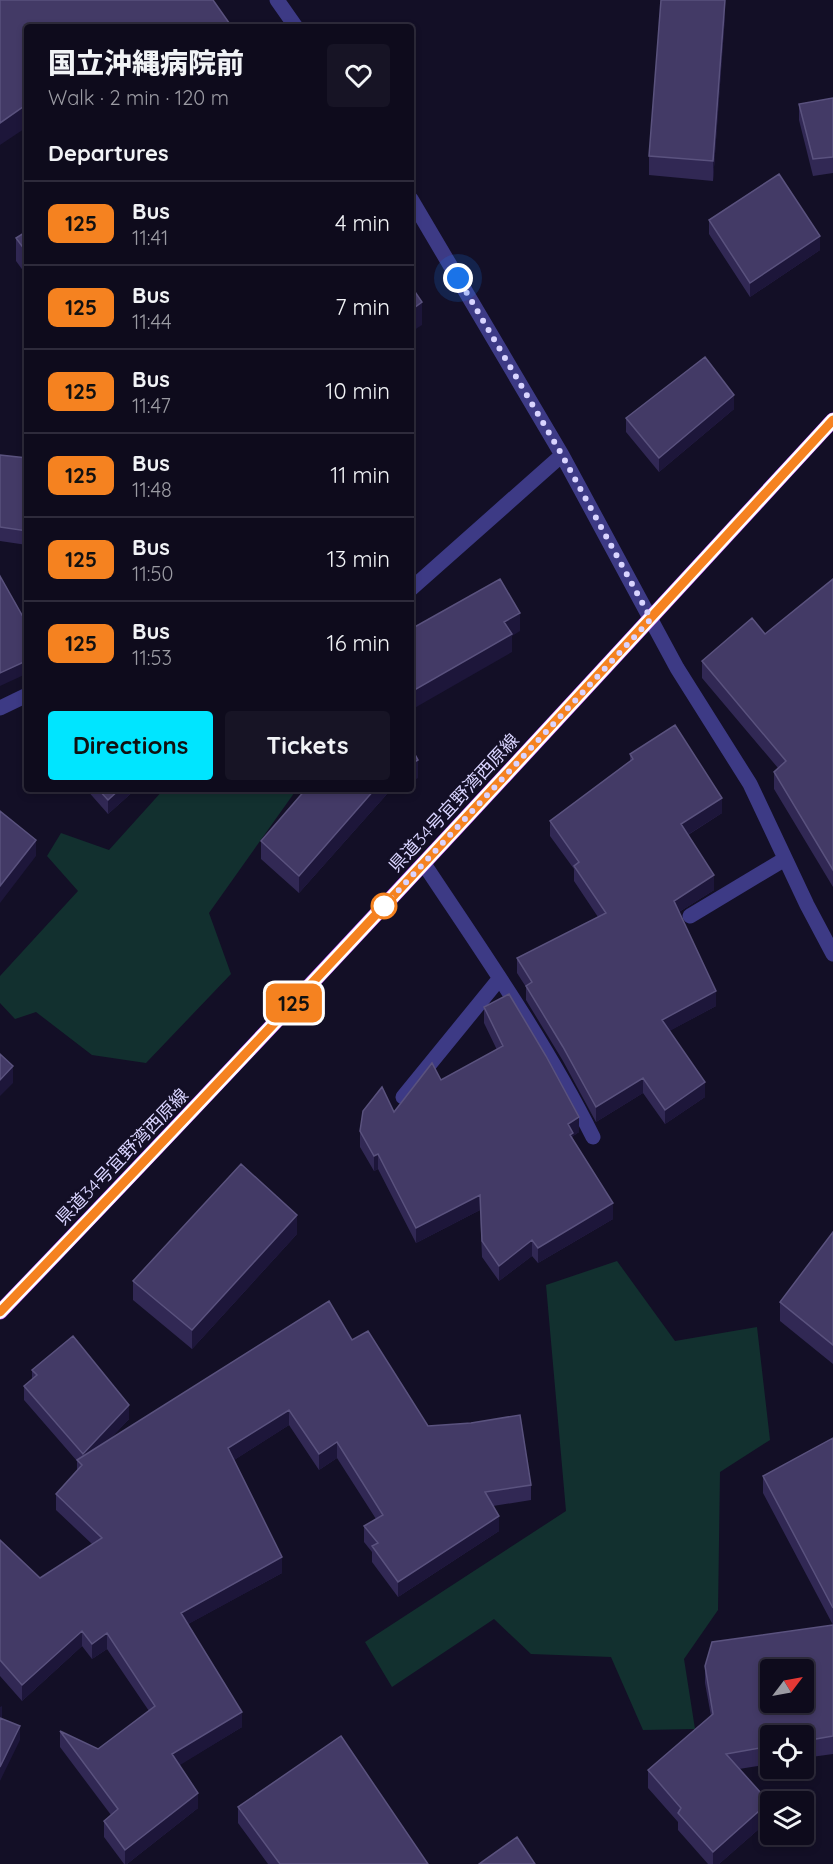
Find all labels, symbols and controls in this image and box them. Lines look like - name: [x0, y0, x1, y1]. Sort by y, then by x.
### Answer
- button: heart: [327, 44, 390, 107]
- text: 国立沖縄病院前: [48, 45, 244, 80]
- text: Walk · 2 min · 120 m: [48, 85, 229, 110]
- text: Departures: [48, 139, 169, 167]
- text: Bus: [132, 197, 170, 225]
- text: 4 min: [335, 209, 390, 237]
- text: 125: [65, 210, 97, 236]
- text: 11:41: [132, 225, 168, 250]
- your location: [443, 263, 473, 293]
- text: Bus: [132, 281, 170, 309]
- text: 7 min: [335, 293, 390, 321]
- text: 125: [65, 294, 97, 320]
- text: 11:44: [132, 309, 172, 334]
- text: Bus: [132, 365, 170, 393]
- text: 10 min: [325, 377, 390, 405]
- text: 125: [65, 378, 97, 404]
- text: 11:47: [132, 393, 171, 418]
- text: Bus: [132, 449, 170, 477]
- text: 11 min: [330, 461, 390, 489]
- text: 125: [65, 462, 97, 488]
- text: 11:48: [132, 477, 172, 502]
- text: Bus: [132, 533, 170, 561]
- text: 13 min: [327, 545, 390, 573]
- text: 125: [65, 546, 97, 572]
- text: 11:50: [132, 561, 173, 586]
- text: Bus: [132, 617, 170, 645]
- text: 16 min: [327, 629, 390, 657]
- text: 125: [65, 630, 97, 656]
- text: 11:53: [132, 645, 172, 670]
- button: Directions: [48, 711, 213, 780]
- button: Tickets: [225, 711, 390, 780]
- street label: 県道34号宜野湾西原線: [384, 729, 524, 877]
- unlabelled marker: [371, 893, 397, 919]
- line badge: 125: [260, 984, 328, 1022]
- text: 125: [278, 990, 310, 1016]
- street label: 県道34号宜野湾西原線: [51, 1084, 193, 1230]
- north arrow: [760, 1659, 814, 1713]
- map controls: [760, 1659, 814, 1845]
- button: locate: [760, 1725, 814, 1779]
- button: layers: [760, 1791, 814, 1845]

